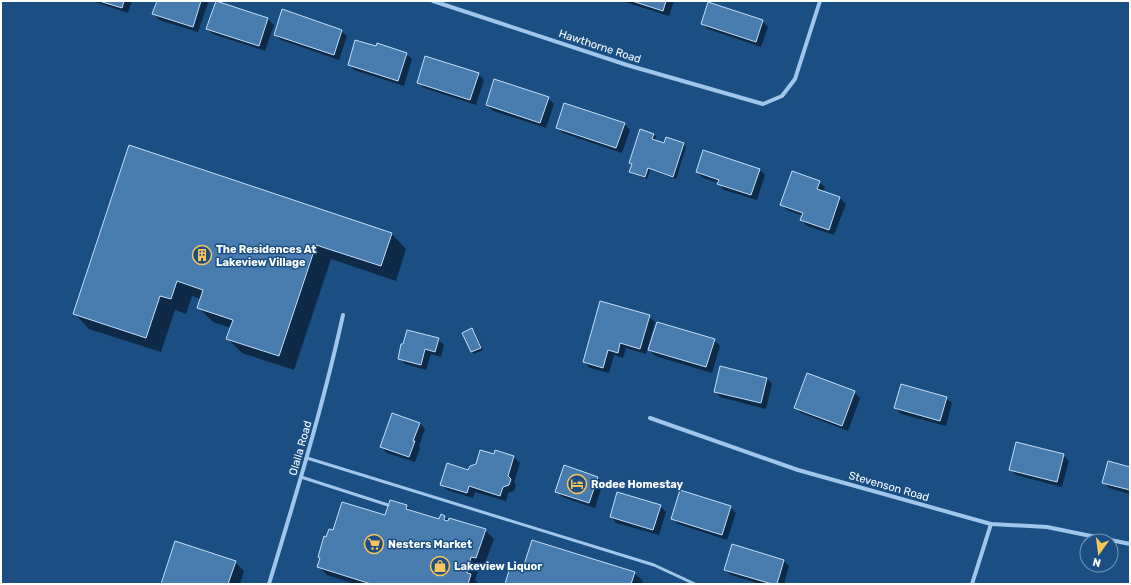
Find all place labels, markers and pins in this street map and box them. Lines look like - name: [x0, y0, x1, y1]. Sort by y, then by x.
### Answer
- place label: The Residences At Lakeview Village: [216, 243, 316, 269]
- building icon: The Residences At Lakeview Village: [191, 244, 213, 266]
- hotel icon: Rodee Homestay: [566, 473, 588, 495]
- place label: Rodee Homestay: [591, 478, 684, 491]
- supermarket icon: Nesters Market: [363, 533, 385, 555]
- place label: Nesters Market: [388, 538, 472, 551]
- shop icon: Lakeview Liquor: [429, 555, 451, 577]
- place label: Lakeview Liquor: [454, 560, 542, 573]

